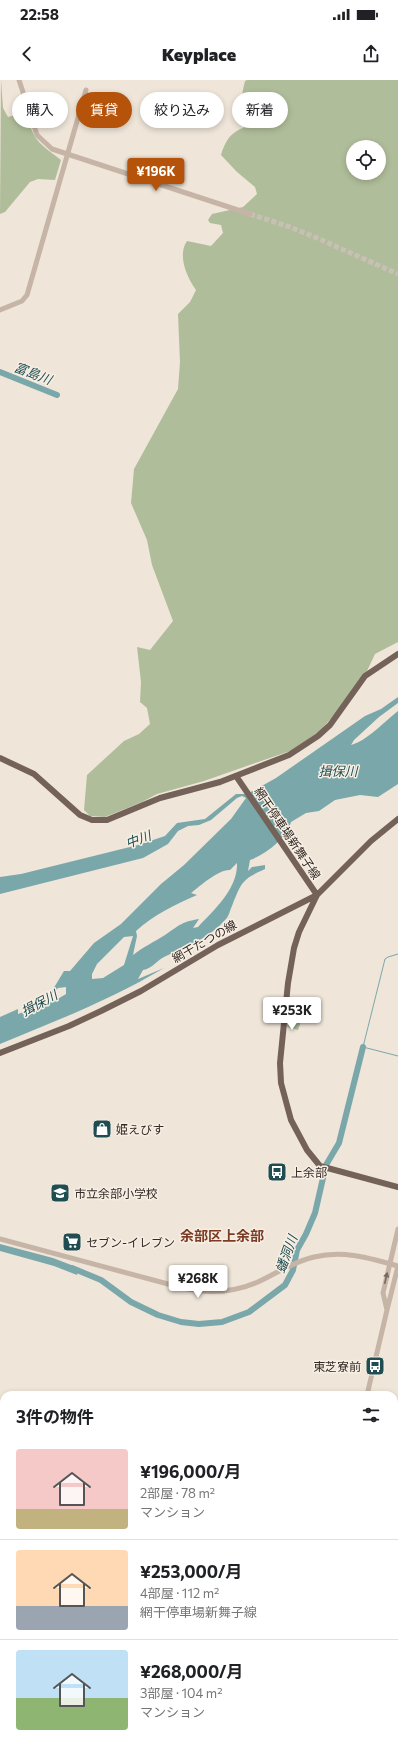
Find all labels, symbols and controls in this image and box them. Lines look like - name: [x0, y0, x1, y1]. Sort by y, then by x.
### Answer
- text: 22:58: [20, 5, 59, 23]
- icon: back: [16, 43, 38, 65]
- text: Keyplace: [162, 43, 236, 65]
- icon: share: [360, 43, 382, 65]
- chip: 購入: [12, 92, 68, 128]
- chip: 賃貸: [76, 92, 132, 128]
- chip: 絞り込み: [140, 92, 224, 128]
- chip: 新着: [232, 92, 288, 128]
- map controls: [346, 140, 386, 180]
- button: locate: [346, 140, 386, 180]
- pin: ¥196K: [128, 158, 184, 192]
- text: ¥196K: [136, 163, 176, 179]
- water label: 富島川: [12, 359, 56, 388]
- water label: 揖保川: [318, 763, 359, 779]
- street label: 網干停車場新舞子線: [252, 784, 324, 882]
- water label: 中川: [123, 826, 155, 851]
- street label: 網干たつの線: [169, 917, 239, 965]
- water label: 揖保川: [18, 986, 62, 1019]
- pin: ¥253K: [264, 997, 320, 1031]
- text: ¥253K: [272, 1002, 312, 1018]
- shop icon: 姫えびす: [91, 1118, 113, 1140]
- place label: 姫えびす: [116, 1122, 164, 1136]
- bus stop icon: 上余部: [266, 1161, 288, 1183]
- place label: 上余部: [291, 1165, 327, 1179]
- school or university icon: 市立余部小学校: [49, 1182, 71, 1204]
- place label: 市立余部小学校: [74, 1186, 158, 1200]
- district label: 余部区上余部: [180, 1227, 264, 1244]
- supermarket icon: セブン-イレブン: [61, 1231, 83, 1253]
- water label: 蟠洞川: [272, 1231, 301, 1275]
- place label: セブン-イレブン: [86, 1235, 175, 1249]
- pin: ¥268K: [170, 1265, 226, 1299]
- text: ¥268K: [178, 1270, 218, 1286]
- one-way arrow: [384, 1272, 390, 1284]
- bus stop icon: 東芝寮前: [364, 1355, 386, 1377]
- place label: 東芝寮前: [313, 1359, 361, 1373]
- icon: filters: [360, 1404, 382, 1426]
- text: 3件の物件: [16, 1406, 94, 1427]
- text: ¥196,000/月: [140, 1461, 242, 1482]
- icon: home: [48, 1465, 96, 1513]
- text: 2部屋 · 78 m²: [140, 1485, 215, 1501]
- text: マンション: [140, 1504, 205, 1520]
- text: ¥253,000/月: [140, 1561, 242, 1582]
- icon: home: [48, 1566, 96, 1614]
- text: 4部屋 · 112 m²: [140, 1585, 219, 1601]
- text: 網干停車場新舞子線: [140, 1604, 257, 1620]
- text: ¥268,000/月: [140, 1661, 244, 1682]
- icon: home: [48, 1666, 96, 1714]
- text: 3部屋 · 104 m²: [140, 1685, 222, 1701]
- text: マンション: [140, 1704, 205, 1720]

